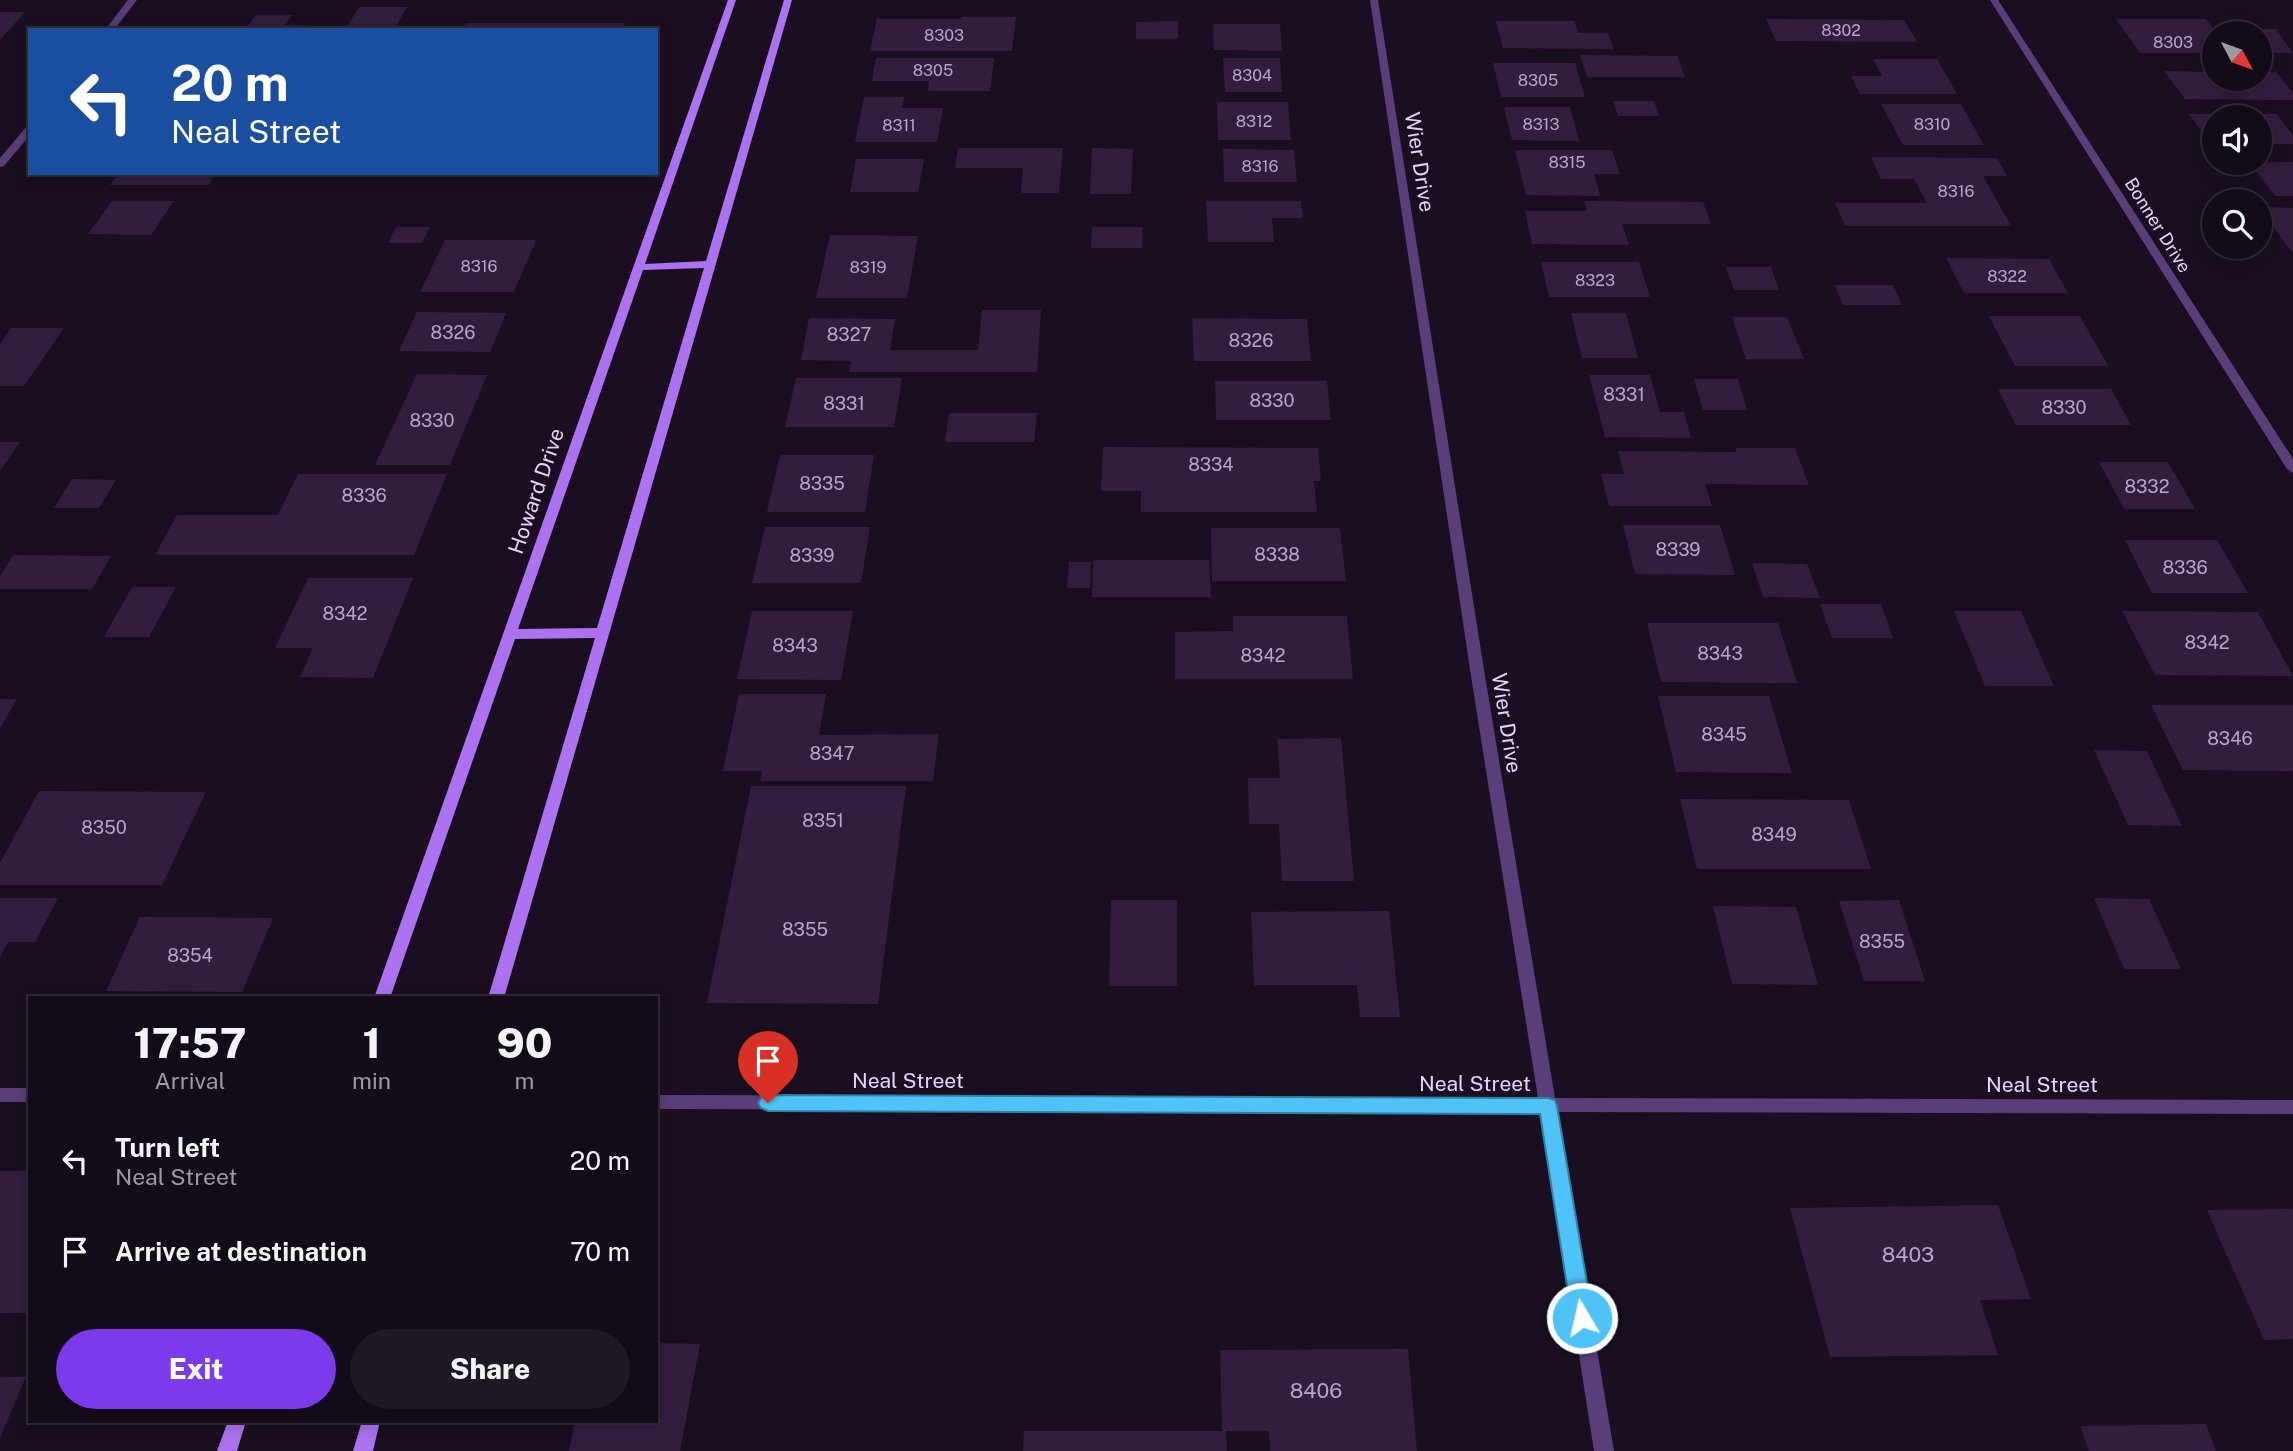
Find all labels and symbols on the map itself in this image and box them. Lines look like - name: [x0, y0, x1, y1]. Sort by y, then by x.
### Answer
- house number: 8302: [1821, 21, 1861, 40]
- north arrow: [2202, 21, 2272, 91]
- house number: 8303: [924, 26, 964, 45]
- house number: 8303: [2153, 33, 2193, 52]
- house number: 8305: [913, 61, 953, 80]
- house number: 8304: [1232, 66, 1272, 85]
- house number: 8305: [1518, 71, 1558, 90]
- street label: Wier Drive: [1400, 110, 1440, 214]
- house number: 8312: [1236, 112, 1272, 131]
- house number: 8313: [1523, 115, 1559, 134]
- house number: 8310: [1914, 115, 1951, 134]
- house number: 8311: [882, 116, 916, 135]
- house number: 8315: [1548, 153, 1586, 172]
- house number: 8316: [1242, 157, 1278, 176]
- street label: Bonner Drive: [2121, 174, 2195, 276]
- house number: 8316: [1938, 182, 1974, 201]
- house number: 8316: [461, 257, 497, 276]
- house number: 8319: [850, 258, 886, 277]
- house number: 8322: [1987, 267, 2027, 286]
- house number: 8323: [1575, 271, 1615, 290]
- house number: 8326: [431, 322, 475, 343]
- house number: 8327: [827, 324, 871, 345]
- house number: 8326: [1229, 330, 1273, 351]
- house number: 8331: [1603, 384, 1645, 405]
- house number: 8330: [1250, 390, 1295, 411]
- house number: 8331: [823, 393, 865, 414]
- house number: 8330: [2042, 397, 2087, 418]
- house number: 8330: [410, 410, 455, 431]
- street label: Howard Drive: [503, 425, 569, 557]
- house number: 8334: [1188, 454, 1234, 475]
- house number: 8335: [799, 473, 845, 494]
- house number: 8332: [2125, 476, 2169, 497]
- house number: 8336: [341, 485, 387, 506]
- house number: 8339: [1655, 539, 1701, 560]
- house number: 8338: [1254, 544, 1300, 565]
- house number: 8339: [789, 545, 835, 566]
- house number: 8336: [2162, 557, 2208, 578]
- house number: 8342: [323, 603, 367, 624]
- house number: 8342: [2185, 632, 2229, 653]
- house number: 8343: [772, 635, 818, 656]
- house number: 8343: [1697, 643, 1743, 664]
- house number: 8342: [1241, 645, 1285, 666]
- street label: Wier Drive: [1487, 671, 1527, 775]
- house number: 8345: [1701, 724, 1747, 745]
- house number: 8346: [2207, 728, 2253, 749]
- house number: 8347: [810, 743, 854, 764]
- house number: 8351: [802, 810, 844, 831]
- house number: 8350: [81, 817, 127, 838]
- house number: 8349: [1751, 824, 1797, 845]
- house number: 8355: [782, 919, 828, 940]
- house number: 8355: [1859, 931, 1905, 952]
- house number: 8354: [167, 945, 213, 966]
- pin: [738, 1031, 798, 1103]
- street label: Neal Street: [852, 1068, 964, 1093]
- street label: Neal Street: [1419, 1071, 1531, 1096]
- street label: Neal Street: [1986, 1072, 2098, 1097]
- house number: 8403: [1882, 1242, 1934, 1267]
- position arrow: [1545, 1281, 1619, 1355]
- house number: 8406: [1290, 1378, 1342, 1403]

